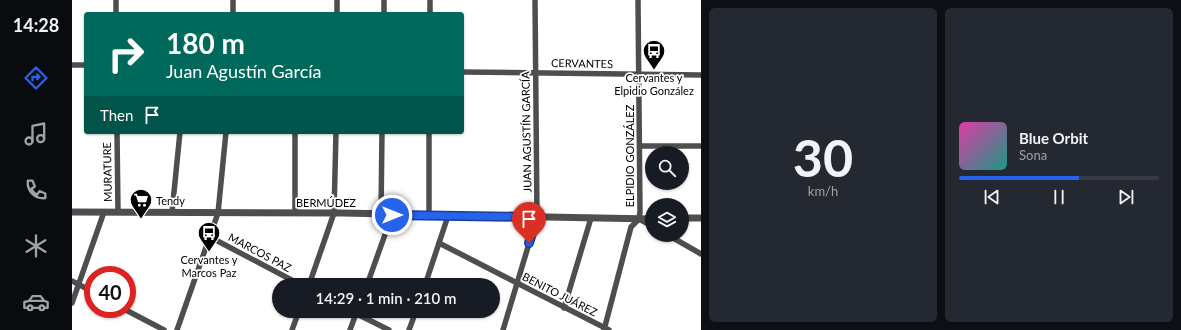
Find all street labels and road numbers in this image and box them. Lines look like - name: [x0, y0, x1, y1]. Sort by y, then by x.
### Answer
- street label: CERVANTES: [551, 56, 613, 70]
- street label: JUAN AGUSTÍN GARCÍA: [518, 71, 534, 193]
- street label: ELPIDIO GONZÁLEZ: [623, 104, 636, 207]
- street label: MURATURE: [100, 142, 114, 202]
- street label: BERMÚDEZ: [296, 196, 356, 209]
- street label: MARCOS PAZ: [226, 230, 294, 274]
- street label: BENITO JUÁREZ: [520, 270, 600, 319]

